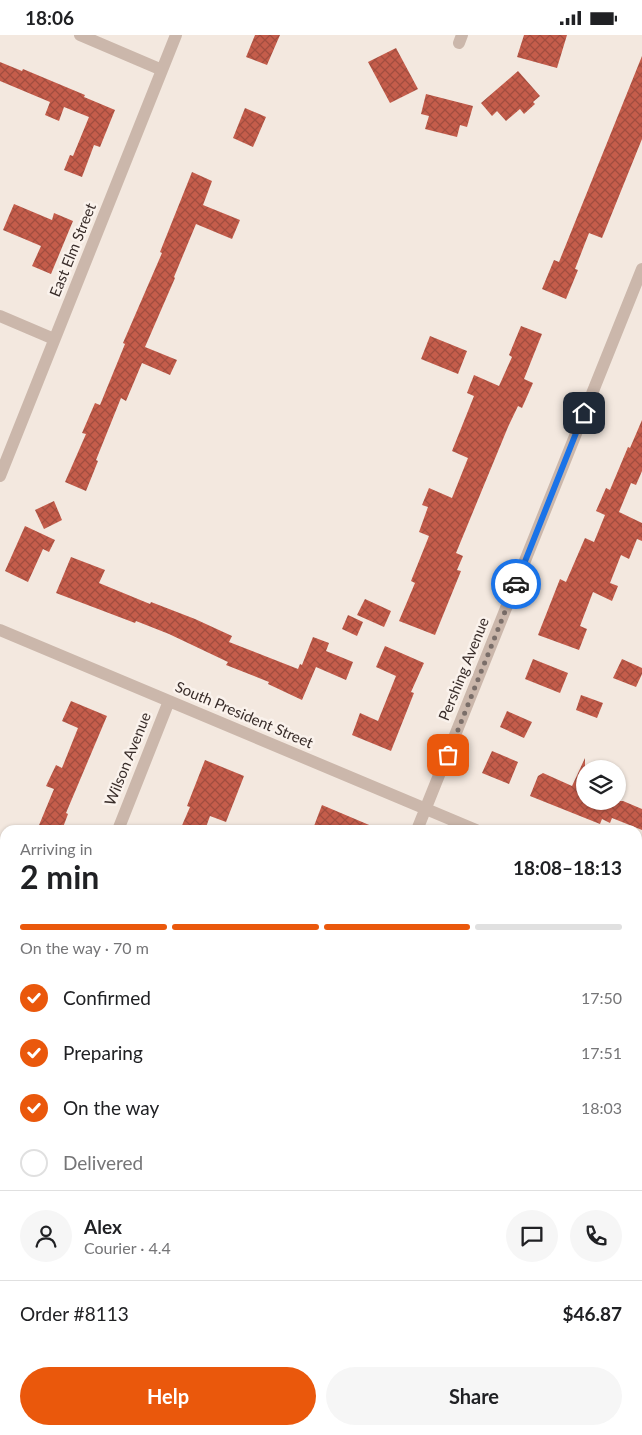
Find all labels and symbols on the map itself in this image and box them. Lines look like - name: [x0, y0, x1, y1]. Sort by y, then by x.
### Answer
- street label: East Elm Street: [45, 200, 99, 299]
- pin: [563, 392, 605, 434]
- courier: [491, 559, 541, 609]
- street label: Pershing Avenue: [434, 614, 492, 723]
- street label: South President Street: [173, 677, 317, 751]
- street label: Wilson Avenue: [100, 709, 154, 808]
- pin: [427, 734, 469, 776]

